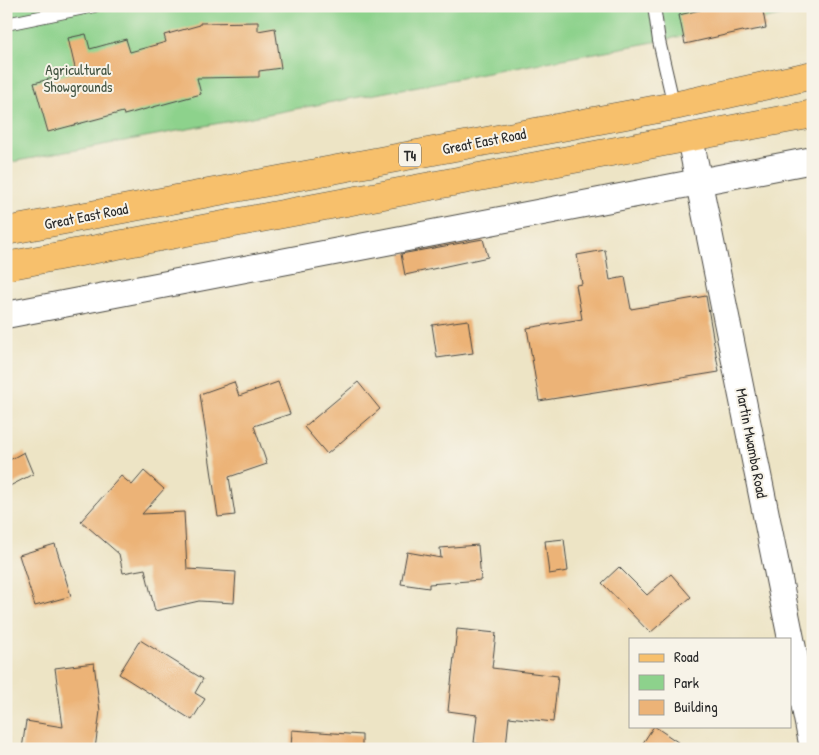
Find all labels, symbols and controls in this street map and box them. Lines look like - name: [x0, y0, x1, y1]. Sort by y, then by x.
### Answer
- park label: Agricultural Showgrounds: [43, 59, 113, 97]
- street label: Great East Road: [440, 123, 528, 159]
- road number: T4: [399, 144, 421, 166]
- street label: Great East Road: [42, 198, 130, 234]
- street label: Martin Mwamba Road: [731, 386, 773, 500]
- legend: [629, 638, 792, 728]
- text: Road: [674, 646, 699, 667]
- text: Park: [674, 672, 699, 693]
- text: Building: [674, 696, 718, 717]

